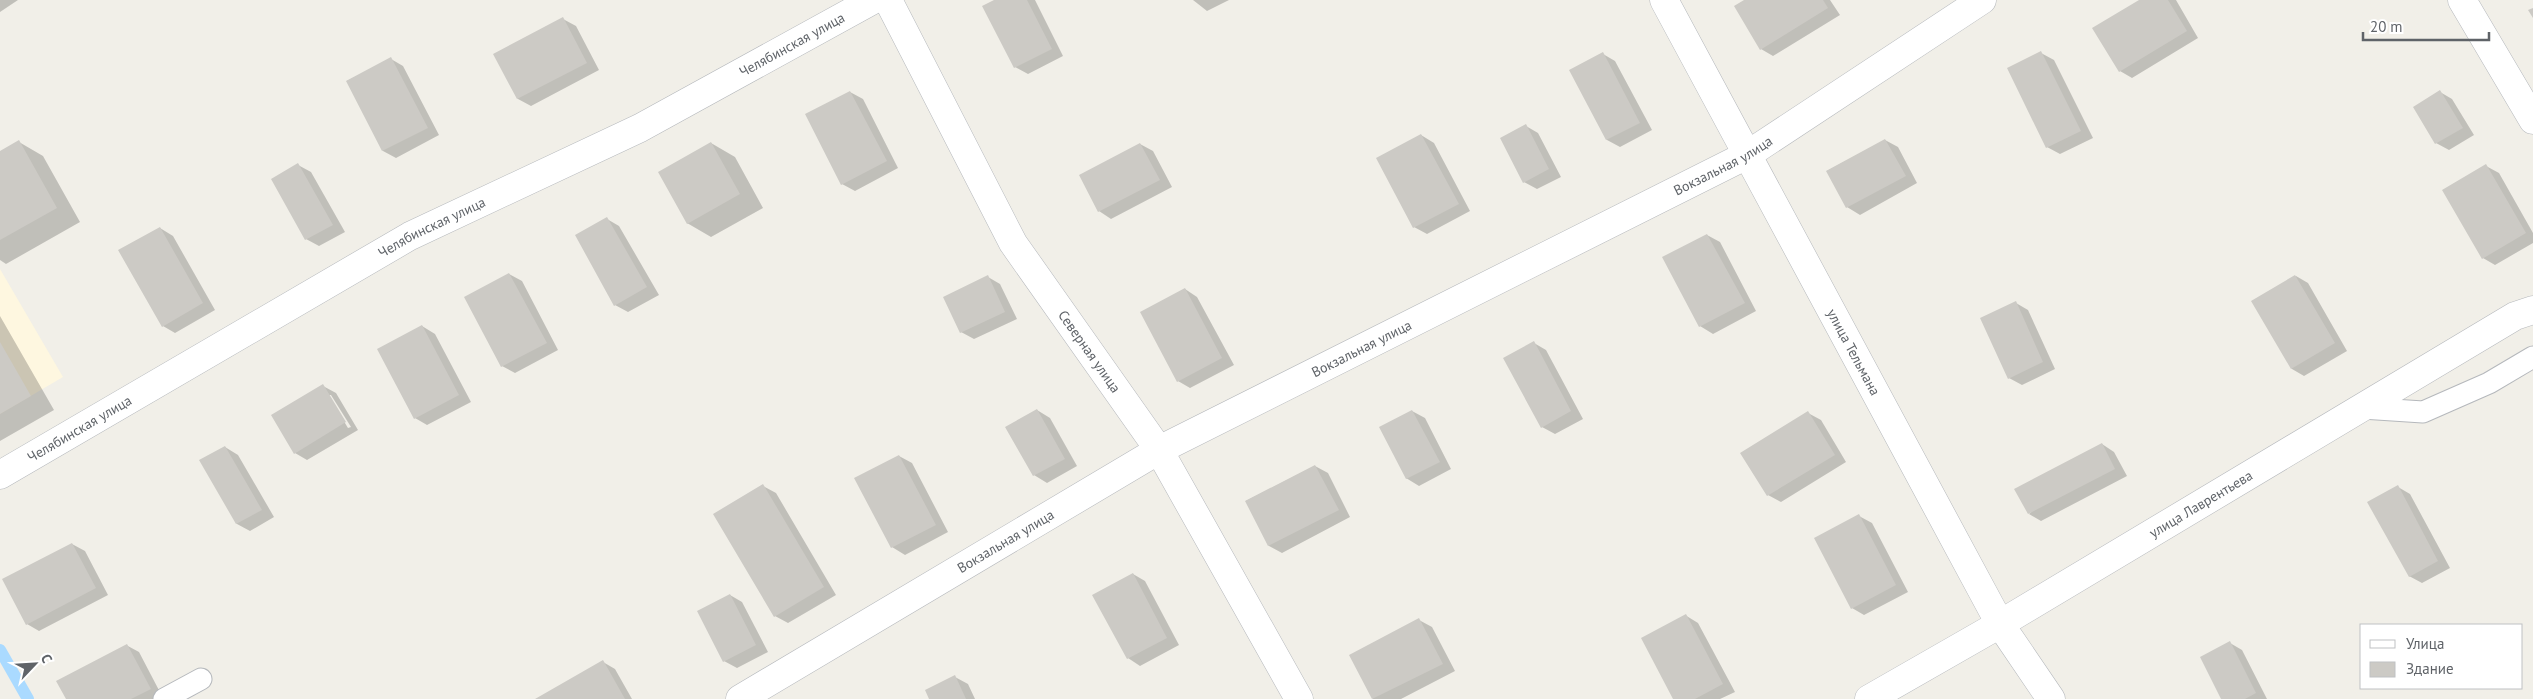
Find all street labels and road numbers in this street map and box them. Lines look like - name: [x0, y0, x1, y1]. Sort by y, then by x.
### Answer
- street label: Челябинская улица: [736, 8, 848, 81]
- street label: Вокзальная улица: [1670, 132, 1776, 199]
- street label: Челябинская улица: [375, 193, 488, 262]
- street label: улица Тельмана: [1823, 306, 1884, 399]
- street label: Северная улица: [1054, 307, 1125, 396]
- street label: Вокзальная улица: [1308, 316, 1415, 381]
- street label: Челябинская улица: [24, 391, 135, 466]
- street label: улица Лаврентьева: [2146, 466, 2256, 542]
- street label: Вокзальная улица: [954, 505, 1057, 577]

